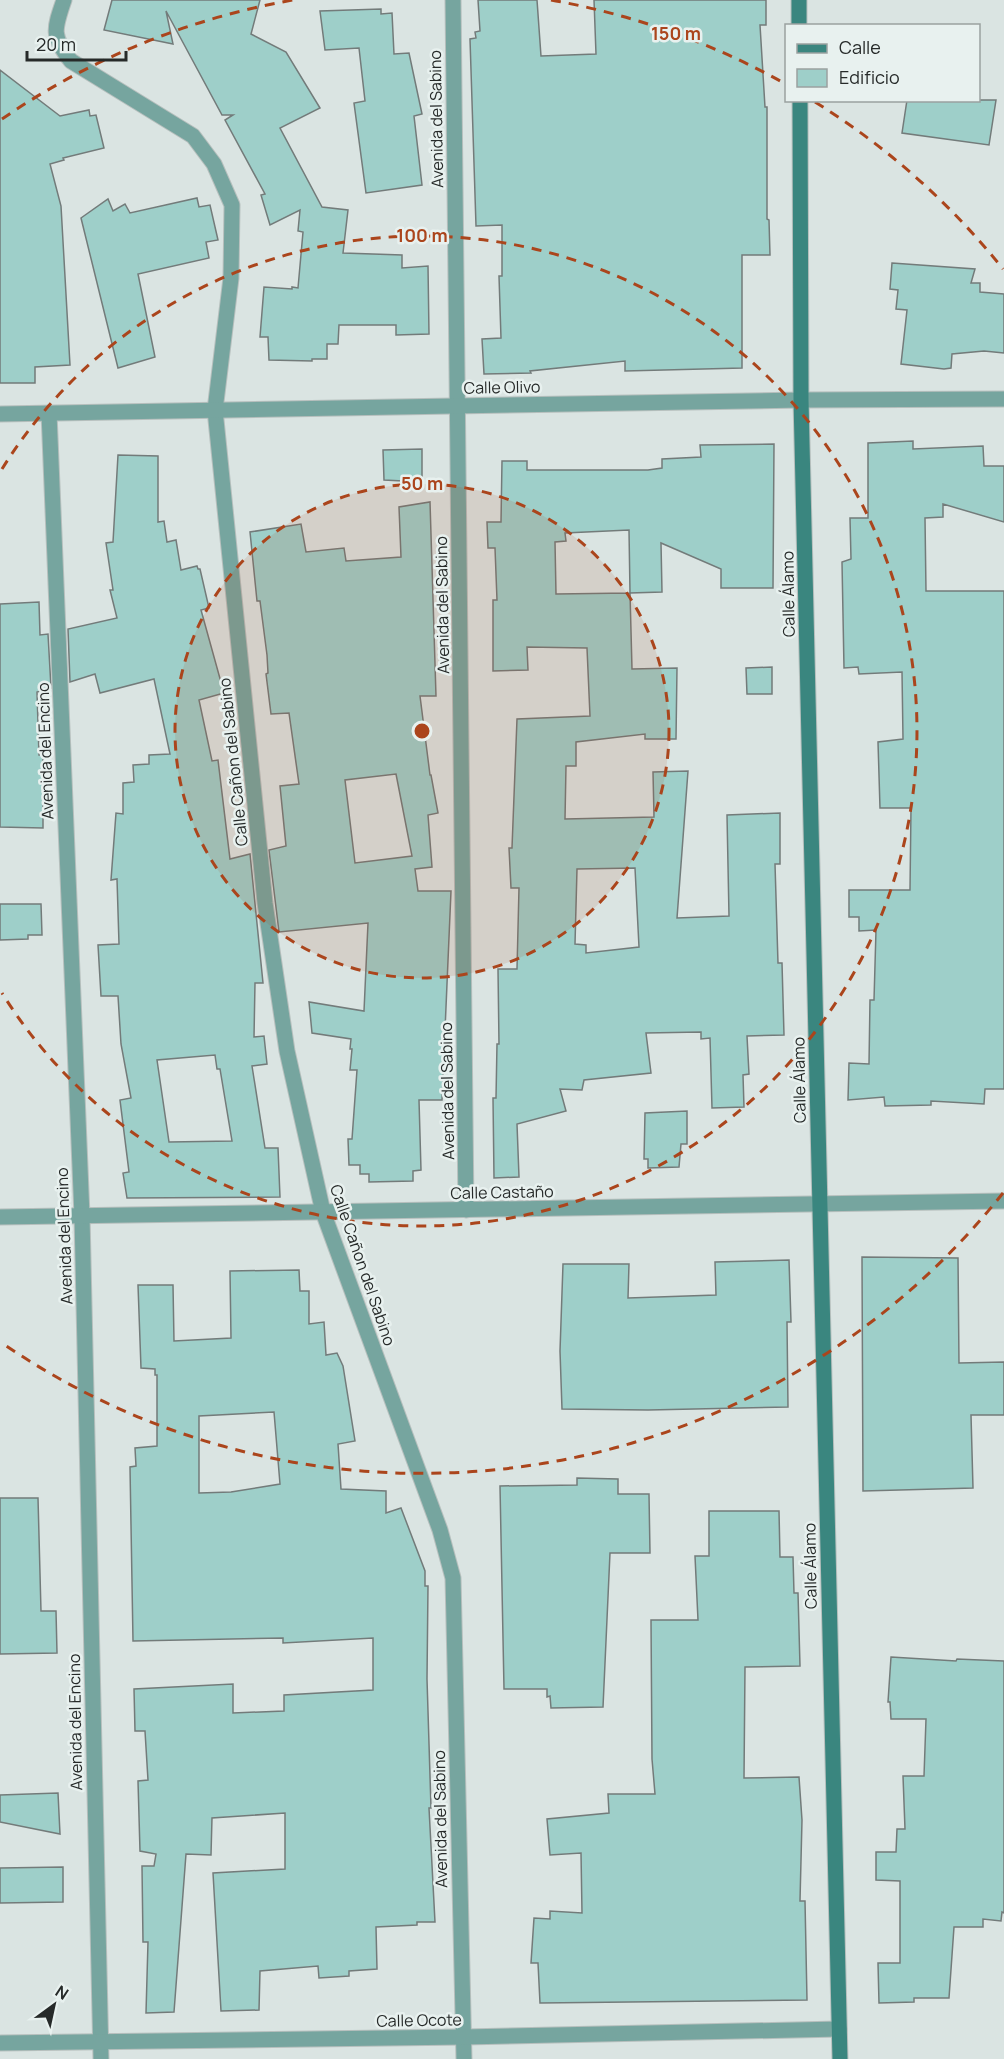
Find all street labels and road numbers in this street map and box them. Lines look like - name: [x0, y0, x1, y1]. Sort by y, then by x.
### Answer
- street label: Avenida del Sabino: [424, 50, 448, 188]
- street label: Calle Olivo: [463, 375, 541, 399]
- street label: Avenida del Sabino: [430, 536, 454, 674]
- street label: Calle Álamo: [776, 551, 800, 637]
- street label: Calle Cañon del Sabino: [213, 677, 253, 847]
- street label: Avenida del Encino: [32, 682, 58, 820]
- street label: Avenida del Sabino: [435, 1022, 459, 1160]
- street label: Calle Álamo: [787, 1037, 811, 1123]
- street label: Avenida del Encino: [51, 1167, 77, 1305]
- street label: Calle Castaño: [450, 1180, 554, 1204]
- street label: Calle Cañon del Sabino: [325, 1182, 401, 1348]
- street label: Calle Álamo: [798, 1523, 822, 1609]
- street label: Avenida del Encino: [63, 1653, 87, 1791]
- street label: Avenida del Sabino: [428, 1750, 452, 1888]
- street label: Calle Ocote: [376, 2008, 462, 2032]

